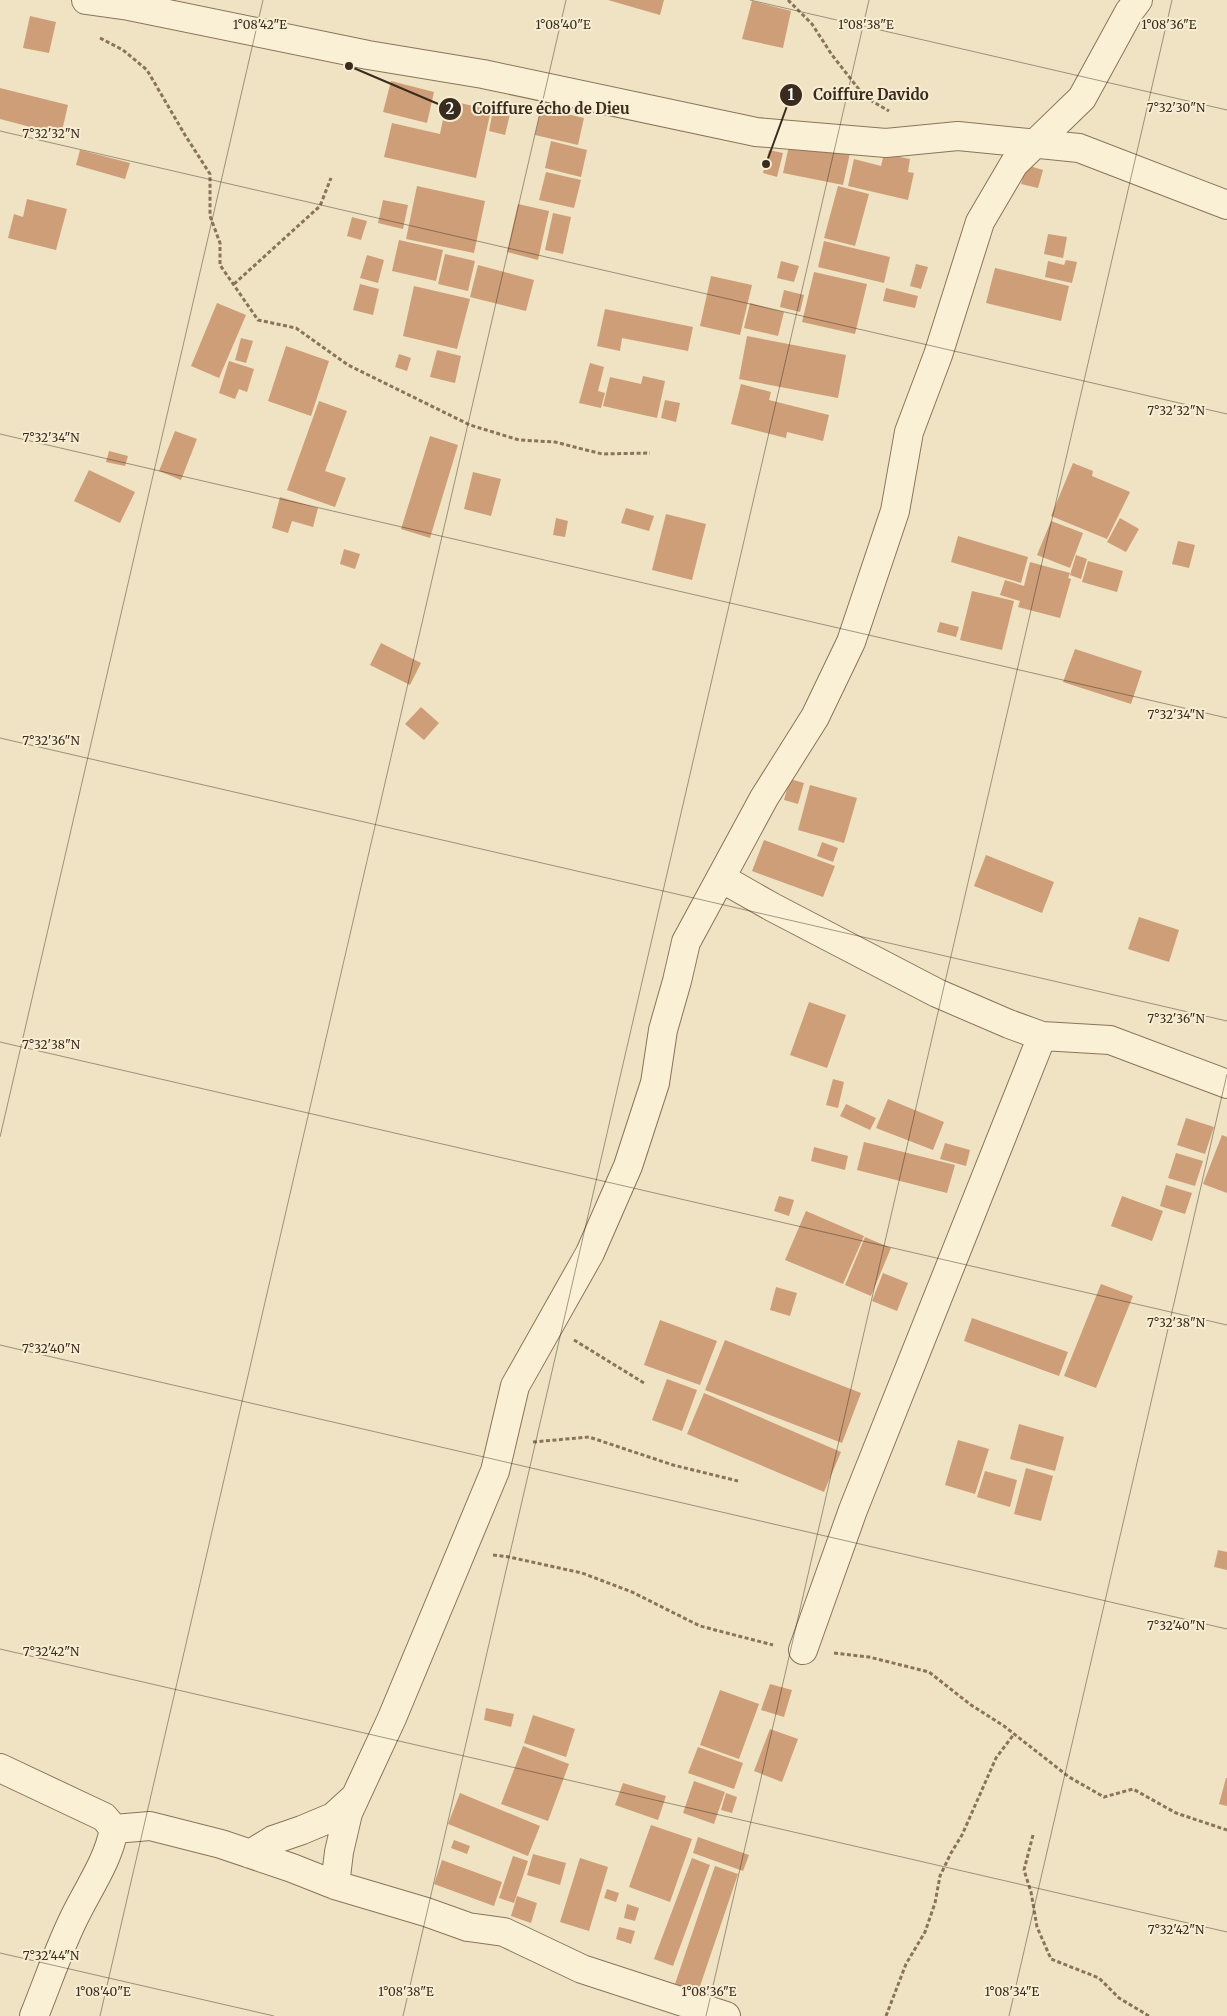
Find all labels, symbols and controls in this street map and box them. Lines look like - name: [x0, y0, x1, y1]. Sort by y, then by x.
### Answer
- text: 1°08'42"E: [233, 17, 287, 32]
- text: 1°08'40"E: [535, 17, 591, 32]
- text: 1°08'38"E: [838, 17, 894, 32]
- text: 1°08'36"E: [1142, 17, 1197, 32]
- callout: Coiffure Davido: [778, 80, 939, 110]
- text: 1: [788, 85, 795, 104]
- text: Coiffure Davido: [813, 85, 929, 104]
- callout: Coiffure écho de Dieu: [437, 94, 639, 124]
- text: 2: [446, 99, 455, 118]
- text: Coiffure écho de Dieu: [472, 99, 630, 118]
- text: 7°32'30"N: [1147, 100, 1206, 115]
- text: 7°32'32"N: [22, 126, 80, 141]
- text: 7°32'32"N: [1147, 403, 1205, 418]
- text: 7°32'34"N: [22, 430, 80, 445]
- text: 7°32'34"N: [1147, 707, 1205, 722]
- text: 7°32'36"N: [22, 733, 80, 748]
- text: 7°32'36"N: [1147, 1011, 1205, 1026]
- text: 7°32'38"N: [22, 1037, 81, 1052]
- text: 7°32'38"N: [1147, 1315, 1206, 1330]
- text: 7°32'40"N: [22, 1341, 81, 1356]
- text: 7°32'40"N: [1147, 1618, 1206, 1633]
- text: 7°32'42"N: [23, 1644, 80, 1659]
- text: 7°32'42"N: [1148, 1922, 1205, 1937]
- text: 7°32'44"N: [23, 1948, 80, 1963]
- text: 1°08'40"E: [75, 1984, 131, 1999]
- text: 1°08'38"E: [378, 1984, 434, 1999]
- text: 1°08'36"E: [682, 1984, 737, 1999]
- text: 1°08'34"E: [985, 1984, 1040, 1999]

